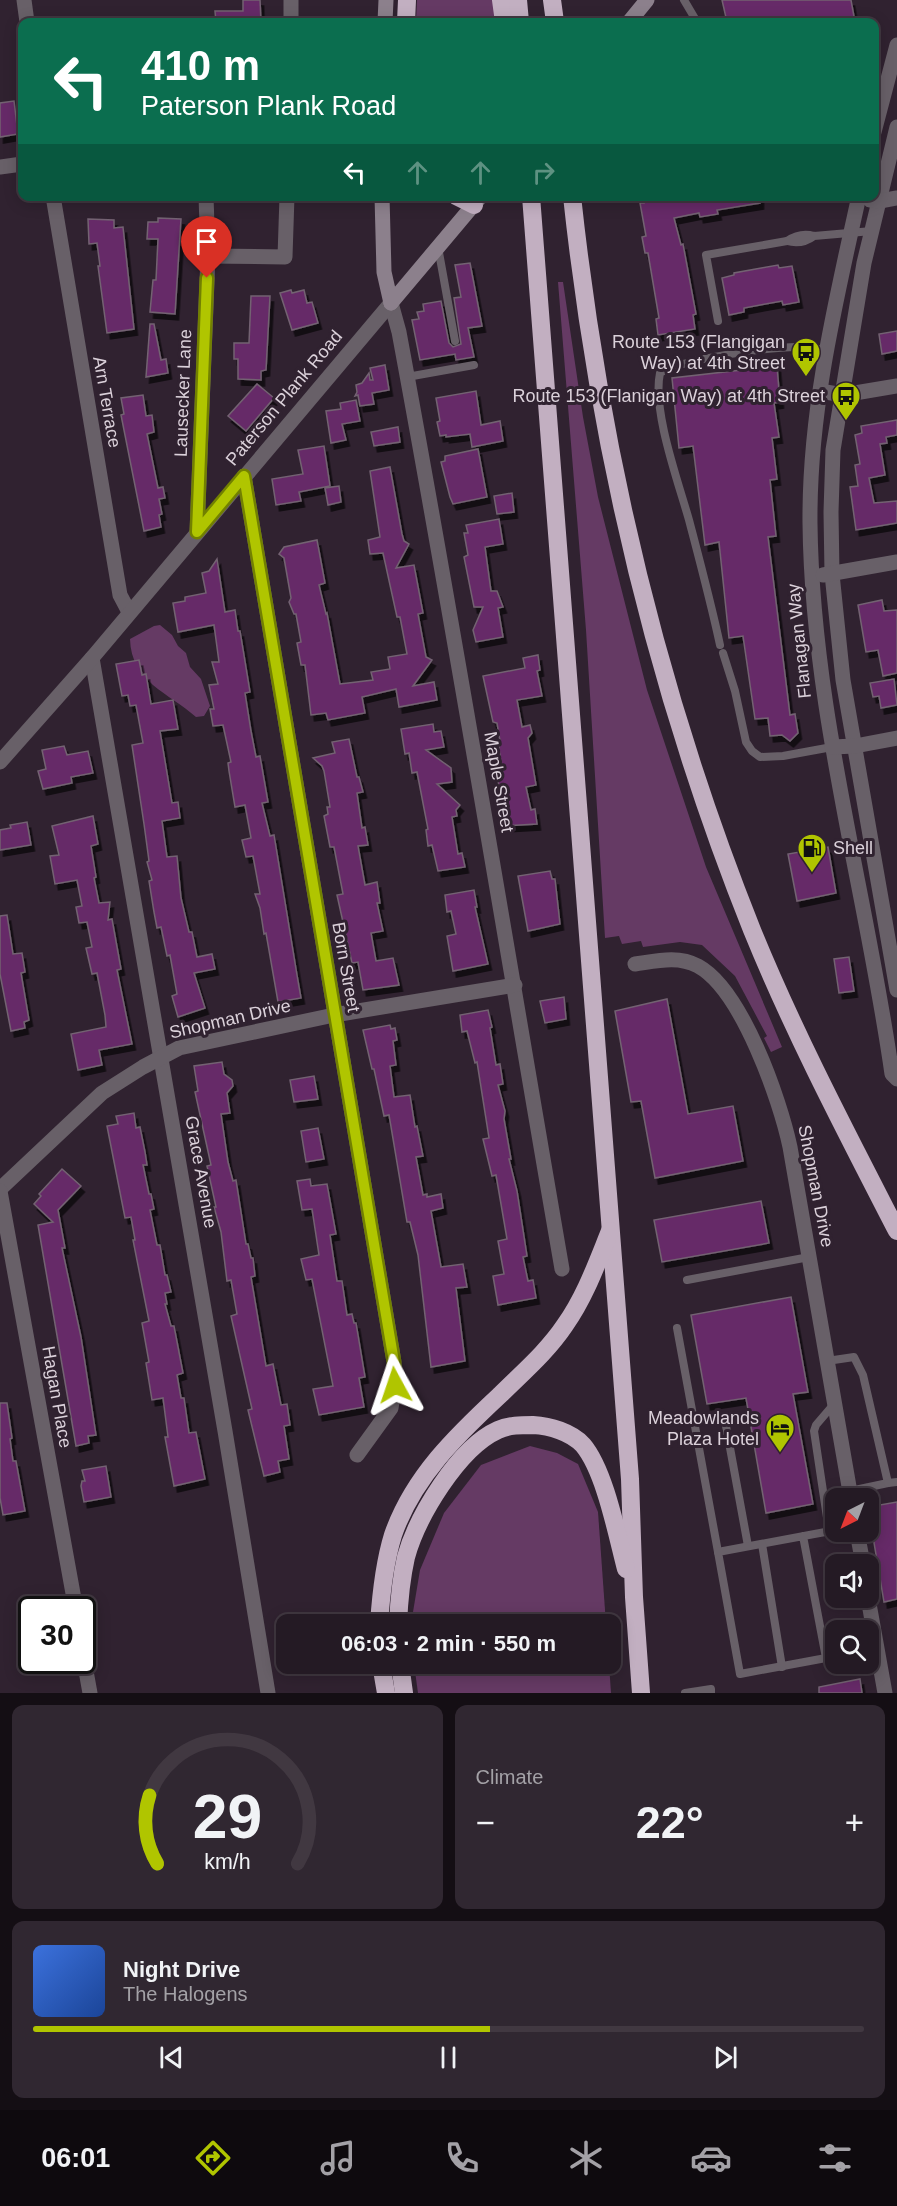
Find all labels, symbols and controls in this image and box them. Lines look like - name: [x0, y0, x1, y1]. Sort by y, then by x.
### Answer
- icon: left: [42, 42, 120, 120]
- text: 410 m: [141, 42, 260, 89]
- text: Paterson Plank Road: [141, 91, 396, 121]
- icon: left: [338, 156, 371, 189]
- icon: ahead: [401, 156, 434, 189]
- icon: ahead: [464, 156, 497, 189]
- icon: right: [527, 156, 560, 189]
- pin: [181, 216, 232, 278]
- icon: arrive: [190, 225, 223, 258]
- street label: Paterson Plank Road: [222, 326, 346, 470]
- street label: Lausecker Lane: [171, 329, 195, 457]
- place label: Route 153 (Flangigan Way) at 4th Street: [612, 332, 785, 373]
- bus stop icon: Route 153 (Flangigan Way) at 4th Street: [790, 336, 822, 378]
- street label: Arn Terrace: [89, 355, 125, 449]
- bus stop icon: Route 153 (Flanigan Way) at 4th Street: [830, 380, 862, 422]
- place label: Route 153 (Flanigan Way) at 4th Street: [513, 386, 825, 406]
- street label: Flanagan Way: [783, 583, 815, 699]
- street label: Maple Street: [480, 730, 518, 834]
- fuel station icon: Shell: [796, 832, 828, 874]
- place label: Shell: [833, 838, 873, 858]
- street label: Born Street: [328, 920, 364, 1014]
- street label: Shopman Drive: [167, 995, 293, 1043]
- street label: Grace Avenue: [181, 1114, 221, 1230]
- street label: Shopman Drive: [794, 1123, 838, 1249]
- street label: Hagan Place: [38, 1345, 76, 1449]
- position arrow: [363, 1353, 427, 1417]
- place label: Meadowlands Plaza Hotel: [648, 1408, 759, 1449]
- hotel icon: Meadowlands Plaza Hotel: [764, 1412, 796, 1454]
- north arrow: [825, 1488, 879, 1542]
- map controls: [825, 1488, 879, 1674]
- button: sound: [825, 1554, 879, 1608]
- speed limit sign: 30: [18, 1596, 96, 1674]
- button: search: [825, 1620, 879, 1674]
- text: 06:03 · 2 min · 550 m: [341, 1631, 556, 1656]
- text: Climate: [476, 1766, 543, 1788]
- text: 29: [193, 1782, 262, 1851]
- text: 22°: [636, 1797, 704, 1848]
- text: −: [476, 1804, 495, 1841]
- text: +: [845, 1804, 864, 1841]
- text: km/h: [204, 1850, 250, 1874]
- text: Night Drive: [123, 1957, 240, 1982]
- text: The Halogens: [123, 1983, 248, 2005]
- icon: previous: [155, 2041, 188, 2074]
- icon: pause: [432, 2041, 465, 2074]
- icon: next: [709, 2041, 742, 2074]
- icon: directions: [192, 2137, 234, 2179]
- icon: music: [317, 2137, 359, 2179]
- icon: phone: [441, 2137, 483, 2179]
- icon: climate: [565, 2137, 607, 2179]
- icon: car: [690, 2137, 732, 2179]
- icon: filters: [814, 2137, 856, 2179]
- text: 06:01: [41, 2143, 110, 2173]

